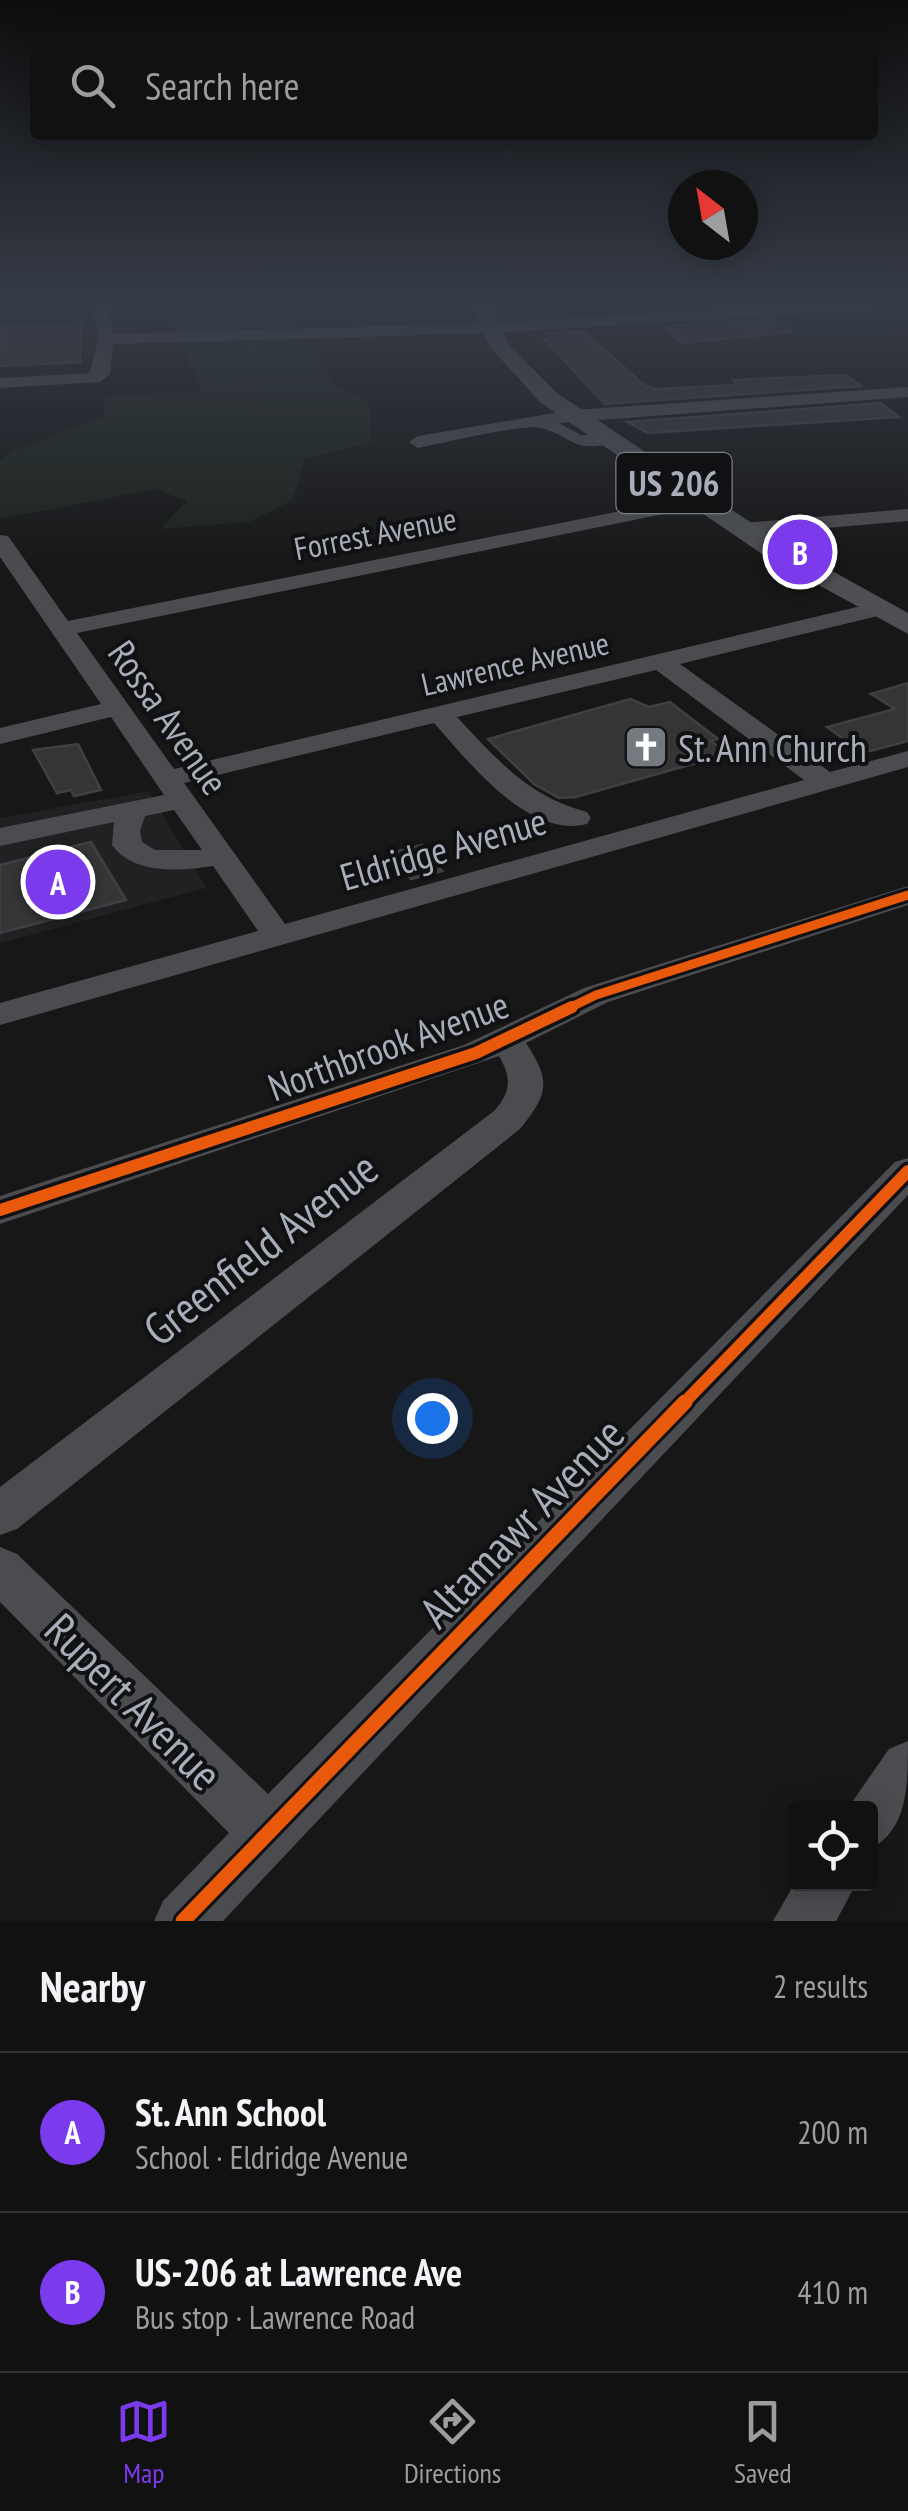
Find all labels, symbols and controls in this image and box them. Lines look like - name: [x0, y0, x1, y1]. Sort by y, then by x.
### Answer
- search box: [30, 30, 878, 140]
- icon: search: [65, 58, 120, 113]
- text: Search here: [145, 61, 299, 110]
- north arrow: [668, 170, 758, 260]
- road number: US 206: [616, 453, 732, 513]
- street label: Forrest Avenue: [290, 497, 460, 569]
- pin: B: [768, 514, 832, 590]
- street label: Lawrence Avenue: [417, 621, 613, 705]
- street label: Rossa Avenue: [98, 630, 240, 804]
- place label: St. Ann Church: [678, 723, 867, 772]
- church icon: St. Ann Church: [623, 724, 669, 770]
- street label: Eldridge Avenue: [334, 795, 552, 901]
- pin: A: [26, 844, 90, 920]
- street label: Northbrook Avenue: [261, 979, 515, 1111]
- street label: Greenfield Avenue: [131, 1139, 389, 1357]
- your location: [407, 1393, 458, 1444]
- street label: Altamawr Avenue: [406, 1405, 636, 1639]
- street label: Rupert Avenue: [33, 1600, 235, 1802]
- map controls: [788, 1801, 878, 1891]
- button: locate: [788, 1801, 878, 1891]
- text: Nearby: [40, 1959, 145, 2014]
- text: 2 results: [773, 1965, 868, 2007]
- text: St. Ann School: [135, 2087, 326, 2136]
- text: A: [64, 2111, 81, 2153]
- text: 200 m: [797, 2111, 868, 2153]
- text: School · Eldridge Avenue: [135, 2136, 408, 2178]
- text: US-206 at Lawrence Ave: [135, 2247, 462, 2296]
- text: B: [65, 2271, 80, 2313]
- text: 410 m: [797, 2271, 868, 2313]
- text: Bus stop · Lawrence Road: [135, 2296, 415, 2338]
- tab: Map: [116, 2394, 171, 2491]
- tab: Directions: [404, 2394, 501, 2491]
- tab: Saved: [734, 2394, 792, 2491]

